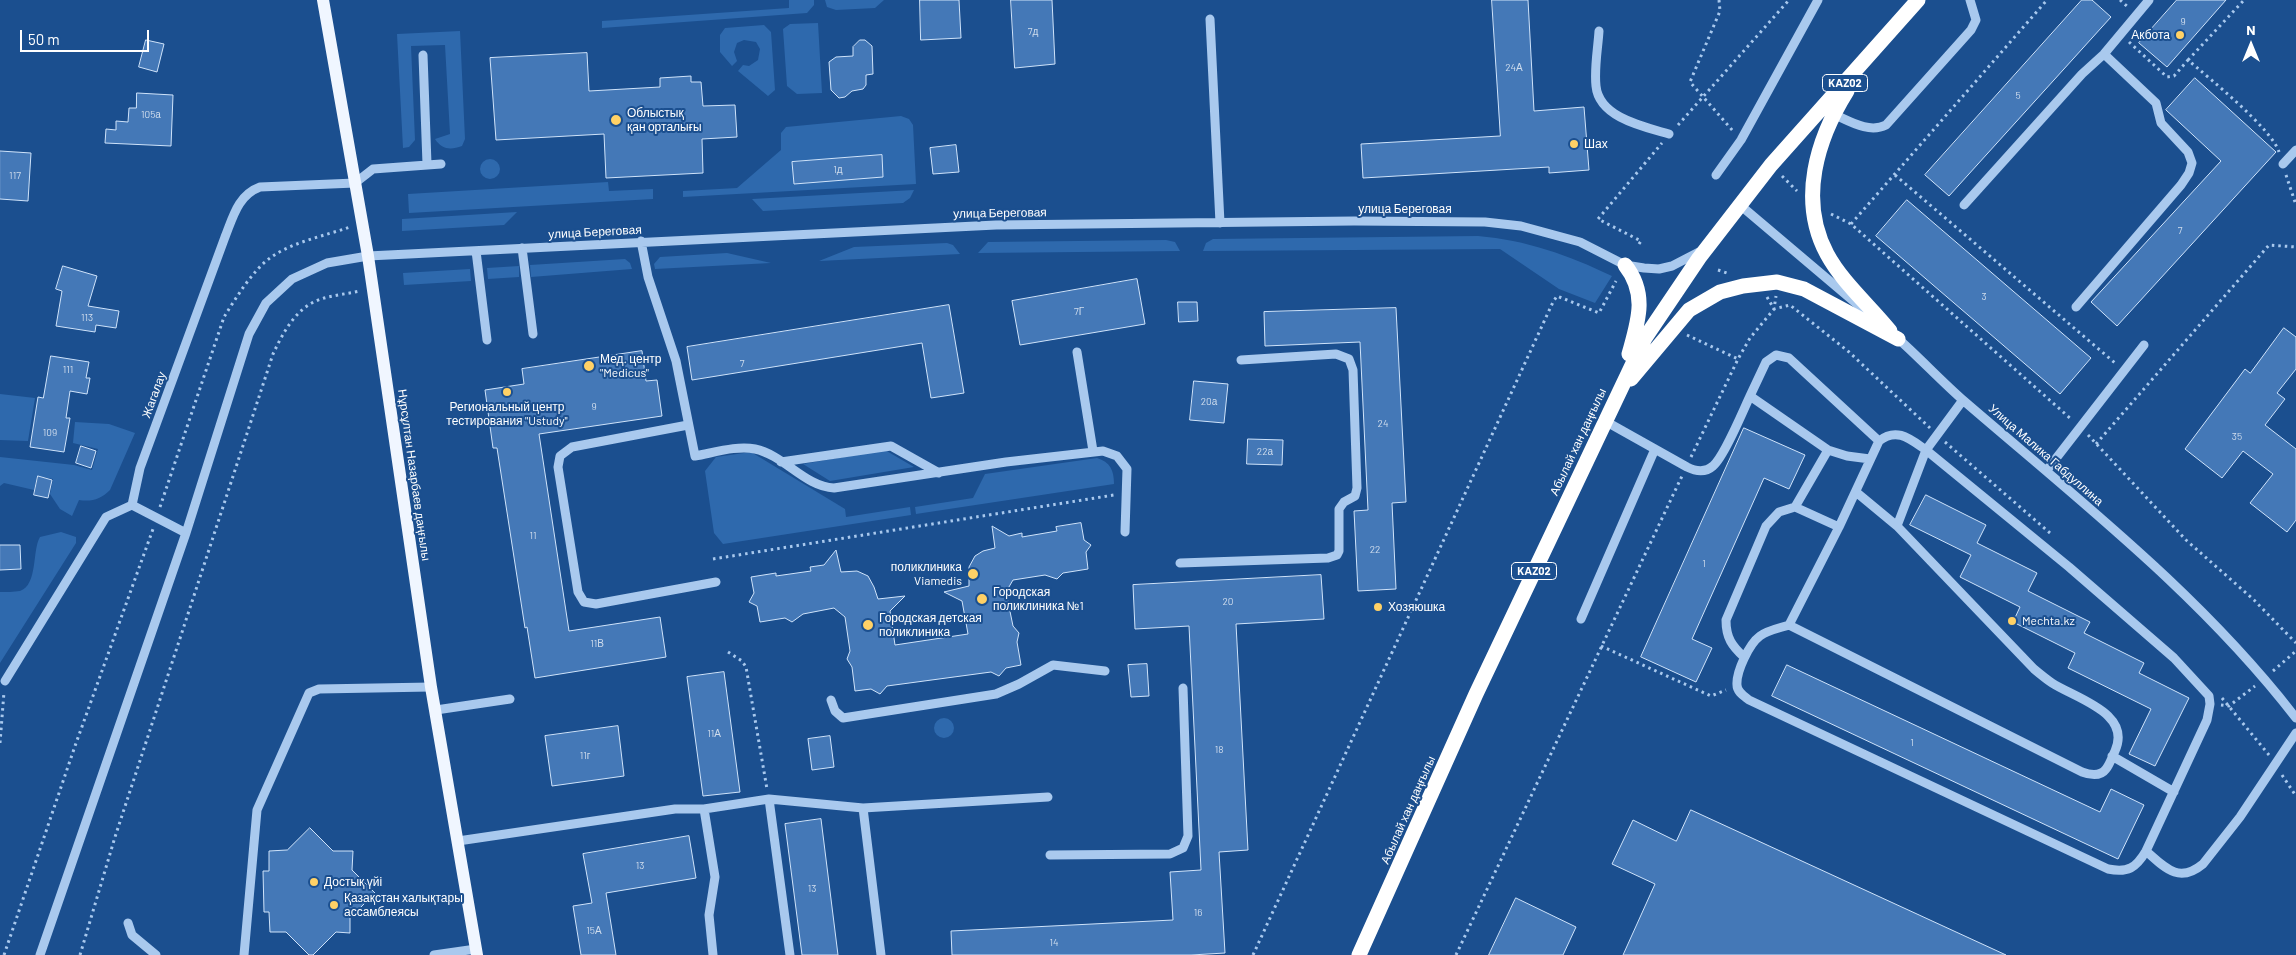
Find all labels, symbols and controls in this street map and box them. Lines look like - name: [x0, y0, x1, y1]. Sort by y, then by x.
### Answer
- house number: 9: [2180, 16, 2186, 28]
- scale bar: [22, 20, 151, 52]
- north arrow: [2226, 20, 2276, 70]
- text: N: [2246, 21, 2256, 38]
- house number: 7д: [1028, 26, 1038, 38]
- place label: Акбота: [2131, 28, 2170, 42]
- marker: Акбота: [2174, 29, 2186, 41]
- text: 50 m: [28, 30, 60, 48]
- house number: 24А: [1505, 62, 1523, 74]
- road number: KАZ02: [1822, 75, 1868, 92]
- house number: 5: [2015, 90, 2021, 102]
- place label: Облыстық қан орталығы: [627, 106, 702, 134]
- house number: 105а: [141, 109, 161, 121]
- marker: Облыстық қан орталығы: [609, 113, 623, 127]
- place label: Шах: [1584, 137, 1608, 151]
- marker: Шах: [1568, 138, 1580, 150]
- house number: 1д: [833, 164, 843, 176]
- house number: 117: [9, 170, 21, 182]
- street label: улица Береговая: [1358, 202, 1452, 216]
- street label: улица Береговая: [953, 205, 1047, 221]
- street label: улица Береговая: [548, 222, 642, 242]
- house number: 7: [2178, 225, 2182, 237]
- house number: 3: [1981, 291, 1987, 303]
- house number: 7Г: [1074, 306, 1084, 318]
- house number: 113: [81, 312, 93, 324]
- place label: Мед. центр "Medicus": [600, 352, 661, 380]
- house number: 7: [740, 358, 744, 370]
- marker: Мед. центр "Medicus": [582, 359, 596, 373]
- house number: 111: [63, 364, 73, 376]
- street label: Жагалау: [139, 370, 169, 420]
- marker: Региональный центр тестирования "Ustudy": [501, 386, 513, 398]
- street label: Абылай хан даңғылы: [1547, 386, 1609, 498]
- street label: Нұрсұлтан Назарбаев даңғылы: [395, 388, 433, 562]
- house number: 20а: [1201, 396, 1217, 408]
- place label: Региональный центр тестирования "Ustudy": [446, 400, 568, 428]
- house number: 9: [591, 401, 597, 413]
- street label: Улица Малика Габдуллина: [1986, 401, 2106, 509]
- house number: 24: [1378, 418, 1388, 430]
- house number: 109: [43, 427, 57, 439]
- house number: 35: [2232, 431, 2242, 443]
- house number: 22а: [1257, 446, 1273, 458]
- house number: 11: [529, 530, 537, 542]
- house number: 22: [1370, 544, 1380, 556]
- house number: 1: [1702, 558, 1706, 570]
- place label: поликлиника Viamedis: [891, 560, 962, 588]
- road number: KАZ02: [1512, 562, 1556, 580]
- marker: поликлиника Viamedis: [966, 567, 980, 581]
- place label: Городская поликлиника №1: [993, 585, 1084, 613]
- marker: Городская поликлиника №1: [975, 592, 989, 606]
- house number: 20: [1222, 596, 1234, 608]
- place label: Хозяюшка: [1388, 600, 1445, 614]
- marker: Хозяюшка: [1372, 601, 1384, 613]
- place label: Городская детская поликлиника: [879, 611, 982, 639]
- place label: Mechta.kz: [2022, 614, 2075, 628]
- marker: Mechta.kz: [2006, 615, 2018, 627]
- marker: Городская детская поликлиника: [861, 618, 875, 632]
- house number: 11В: [590, 638, 604, 650]
- house number: 11А: [707, 728, 721, 740]
- house number: 1: [1910, 737, 1914, 749]
- house number: 18: [1215, 744, 1223, 756]
- house number: 11г: [580, 750, 590, 762]
- street label: Абылай хан даңғылы: [1378, 754, 1438, 866]
- house number: 13: [636, 860, 644, 872]
- place label: Достық үйі: [324, 875, 382, 889]
- marker: Достық үйі: [308, 876, 320, 888]
- house number: 13: [808, 883, 816, 895]
- place label: Қазақстан халықтары ассамблеясы: [344, 891, 463, 919]
- marker: Қазақстан халықтары ассамблеясы: [328, 899, 340, 911]
- house number: 16: [1194, 907, 1202, 919]
- house number: 15А: [586, 925, 602, 937]
- house number: 14: [1049, 937, 1059, 949]

